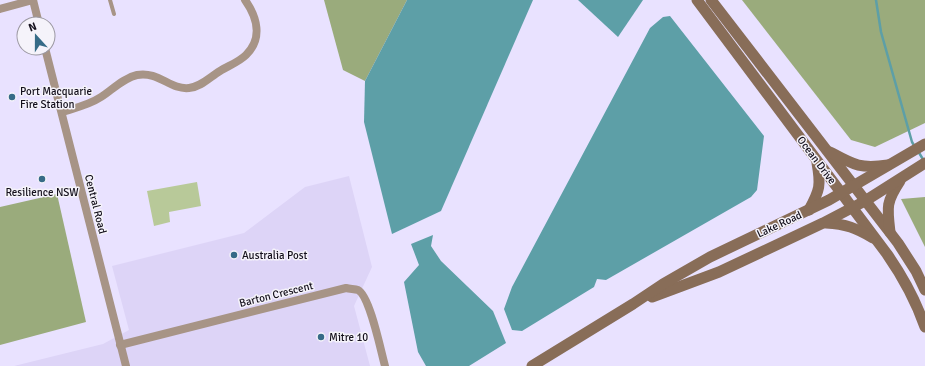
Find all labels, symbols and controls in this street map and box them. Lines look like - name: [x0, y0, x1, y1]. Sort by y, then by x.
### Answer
- north arrow: [16, 16, 56, 56]
- text: N: [27, 20, 38, 35]
- place label: Port Macquarie Fire Station: [20, 85, 92, 111]
- marker: Port Macquarie Fire Station: [7, 92, 17, 102]
- street label: Ocean Drive: [794, 134, 839, 187]
- street label: Central Road: [82, 173, 109, 235]
- marker: Resilience NSW: [37, 174, 47, 184]
- place label: Resilience NSW: [5, 186, 79, 199]
- street label: Lake Road: [755, 208, 804, 240]
- place label: Australia Post: [242, 249, 307, 262]
- marker: Australia Post: [229, 250, 239, 260]
- street label: Barton Crescent: [238, 279, 315, 310]
- place label: Mitre 10: [329, 331, 368, 344]
- marker: Mitre 10: [316, 332, 326, 342]

